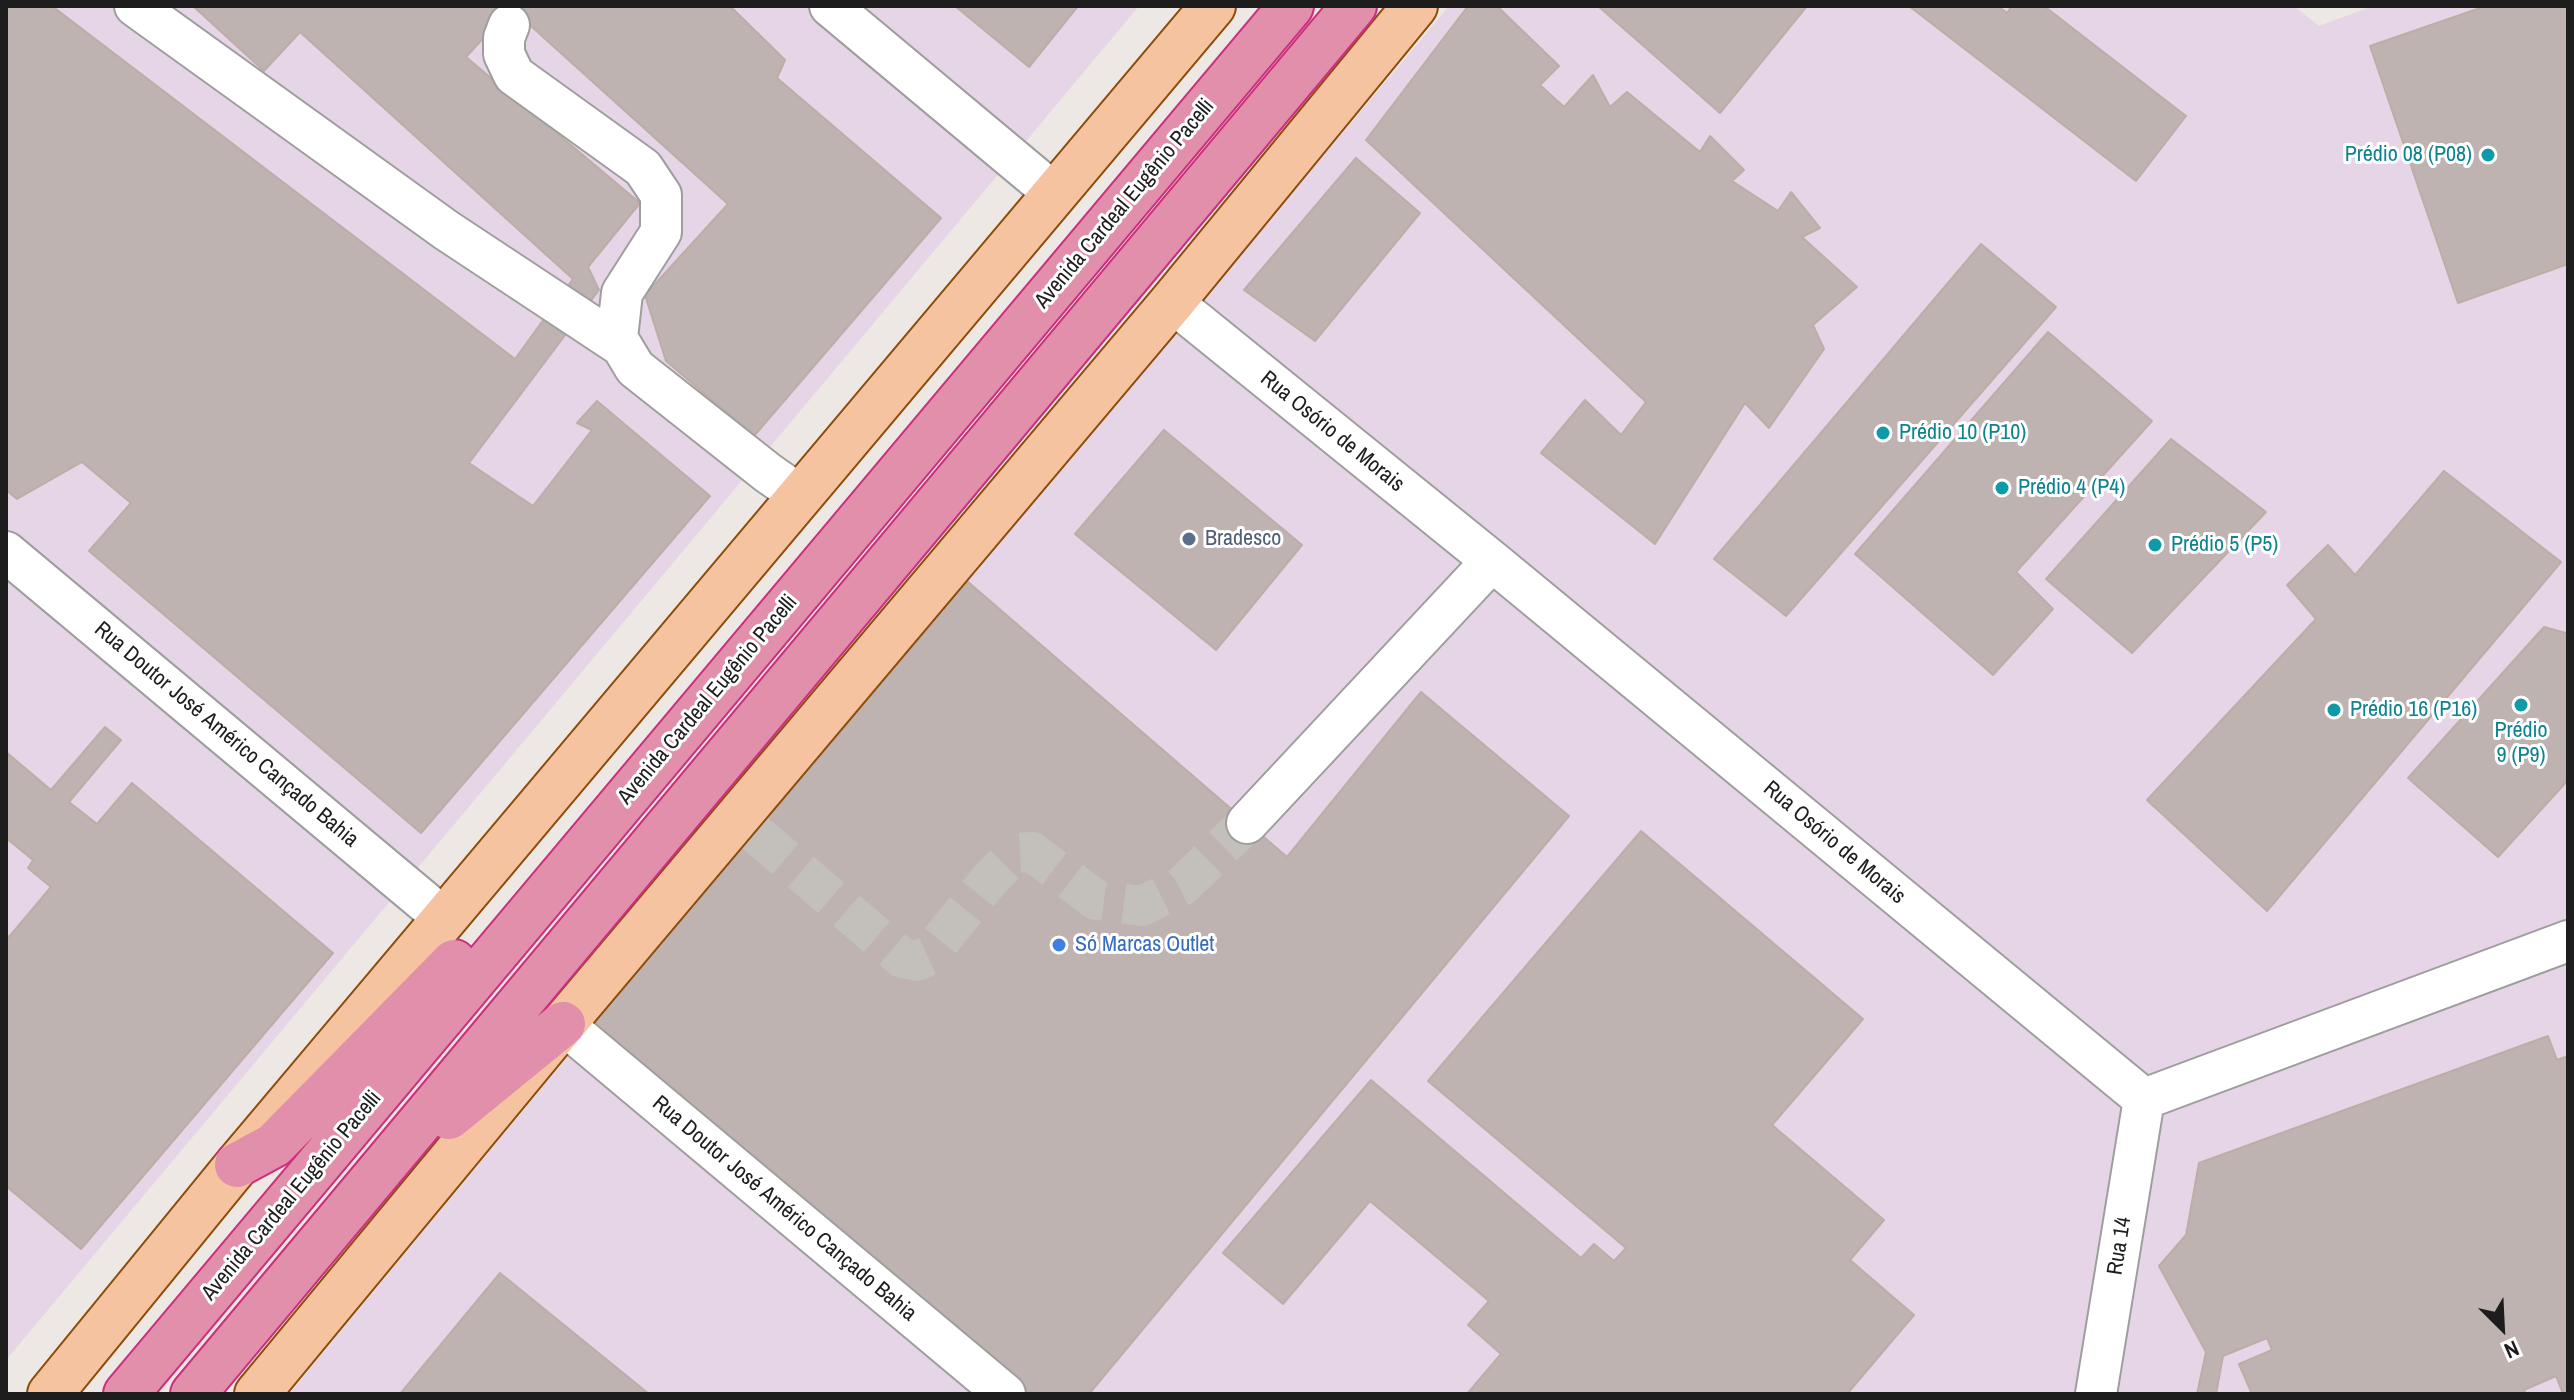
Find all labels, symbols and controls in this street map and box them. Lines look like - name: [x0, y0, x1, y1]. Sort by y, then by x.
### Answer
- street label: Avenida Cardeal Eugênio Pacelli: [1030, 94, 1220, 314]
- place label: Prédio 08 (P08): [2345, 142, 2472, 168]
- marker: Prédio 08 (P08): [2479, 146, 2497, 164]
- street label: Rua Osório de Morais: [1255, 366, 1409, 498]
- place label: Prédio 10 (P10): [1899, 420, 2026, 446]
- marker: Prédio 10 (P10): [1874, 424, 1892, 442]
- place label: Prédio 4 (P4): [2018, 475, 2125, 501]
- marker: Prédio 4 (P4): [1993, 479, 2011, 497]
- place label: Bradesco: [1205, 526, 1281, 552]
- marker: Bradesco: [1180, 530, 1198, 548]
- place label: Prédio 5 (P5): [2171, 532, 2278, 558]
- marker: Prédio 5 (P5): [2146, 536, 2164, 554]
- street label: Avenida Cardeal Eugênio Pacelli: [613, 590, 803, 810]
- street label: Rua Doutor José Américo Cançado Bahia: [88, 617, 364, 853]
- marker: Prédio 9 (P9): [2512, 696, 2530, 714]
- place label: Prédio 16 (P16): [2350, 697, 2477, 723]
- marker: Prédio 16 (P16): [2325, 701, 2343, 719]
- place label: Prédio 9 (P9): [2494, 718, 2548, 770]
- street label: Rua Osório de Morais: [1758, 776, 1910, 910]
- place label: Só Marcas Outlet: [1075, 932, 1214, 958]
- marker: Só Marcas Outlet: [1050, 936, 1068, 954]
- street label: Avenida Cardeal Eugênio Pacelli: [197, 1086, 387, 1306]
- street label: Rua Doutor José Américo Cançado Bahia: [646, 1091, 922, 1327]
- street label: Rua 14: [2102, 1215, 2138, 1277]
- north arrow: [2462, 1288, 2542, 1368]
- text: N: [2500, 1334, 2524, 1366]

